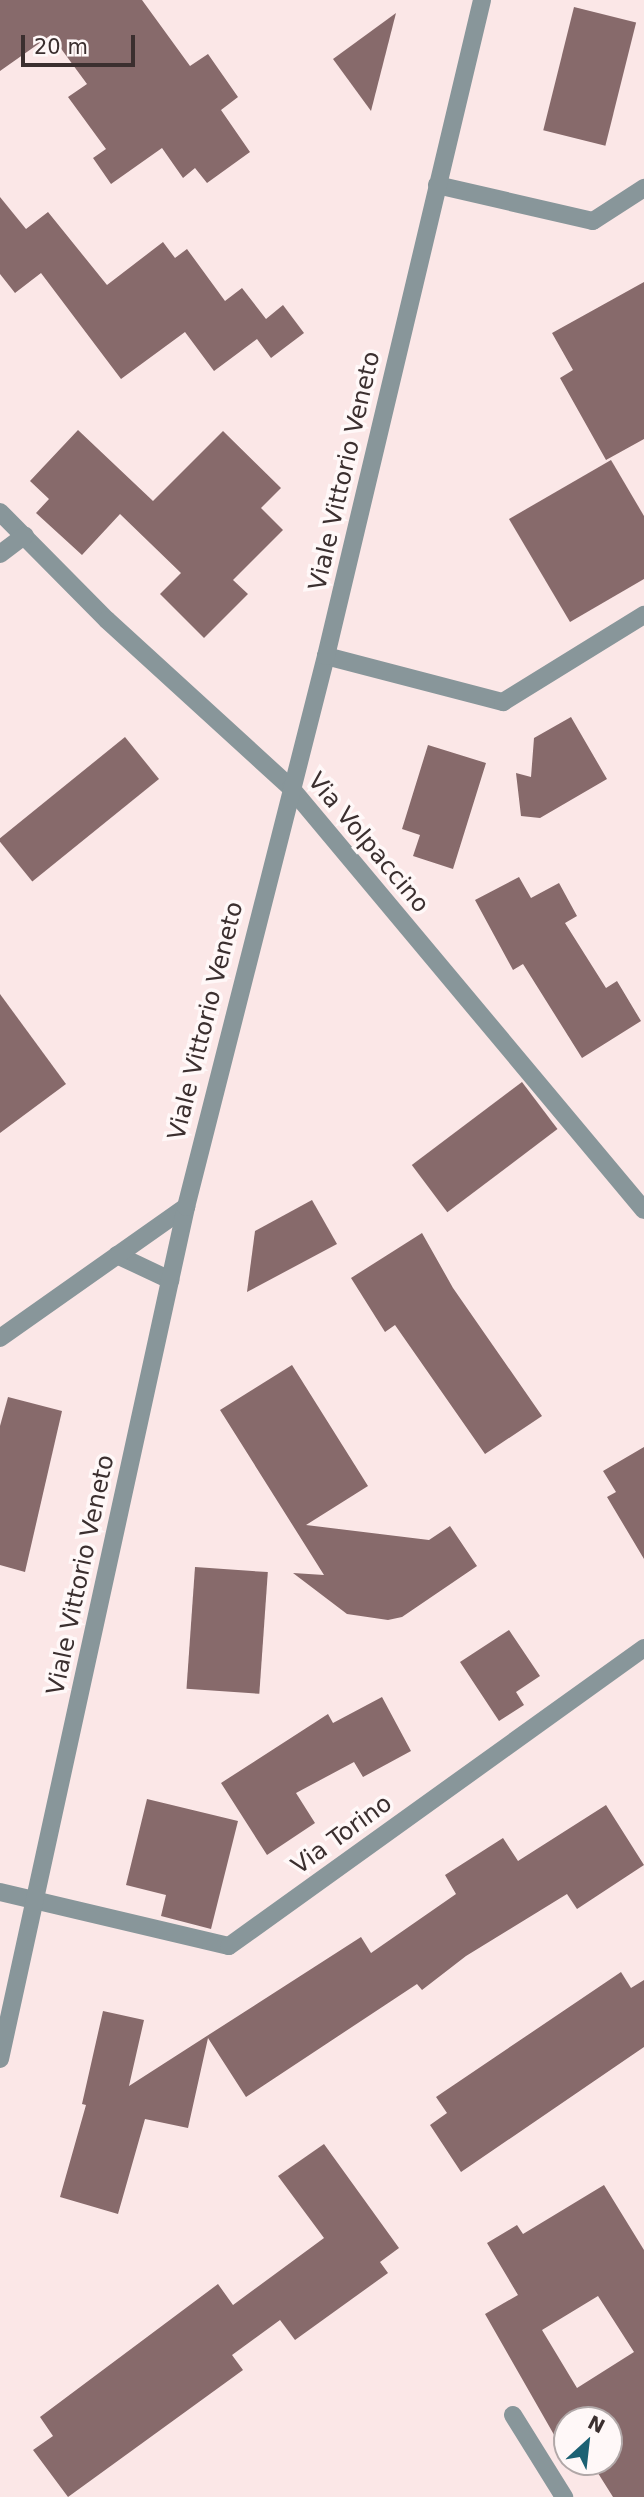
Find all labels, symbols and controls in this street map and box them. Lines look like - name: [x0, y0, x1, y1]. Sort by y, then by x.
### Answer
- scale bar: [24, 21, 138, 65]
- text: 20 m: [34, 35, 88, 59]
- street label: Viale Vittorio Veneto: [303, 349, 387, 593]
- street label: Via Volpaccino: [301, 767, 435, 919]
- street label: Viale Vittorio Veneto: [162, 899, 250, 1143]
- street label: Viale Vittorio Veneto: [41, 1452, 121, 1698]
- street label: Via Torino: [286, 1789, 398, 1881]
- north arrow: [553, 2406, 623, 2476]
- text: N: [585, 2411, 609, 2437]

